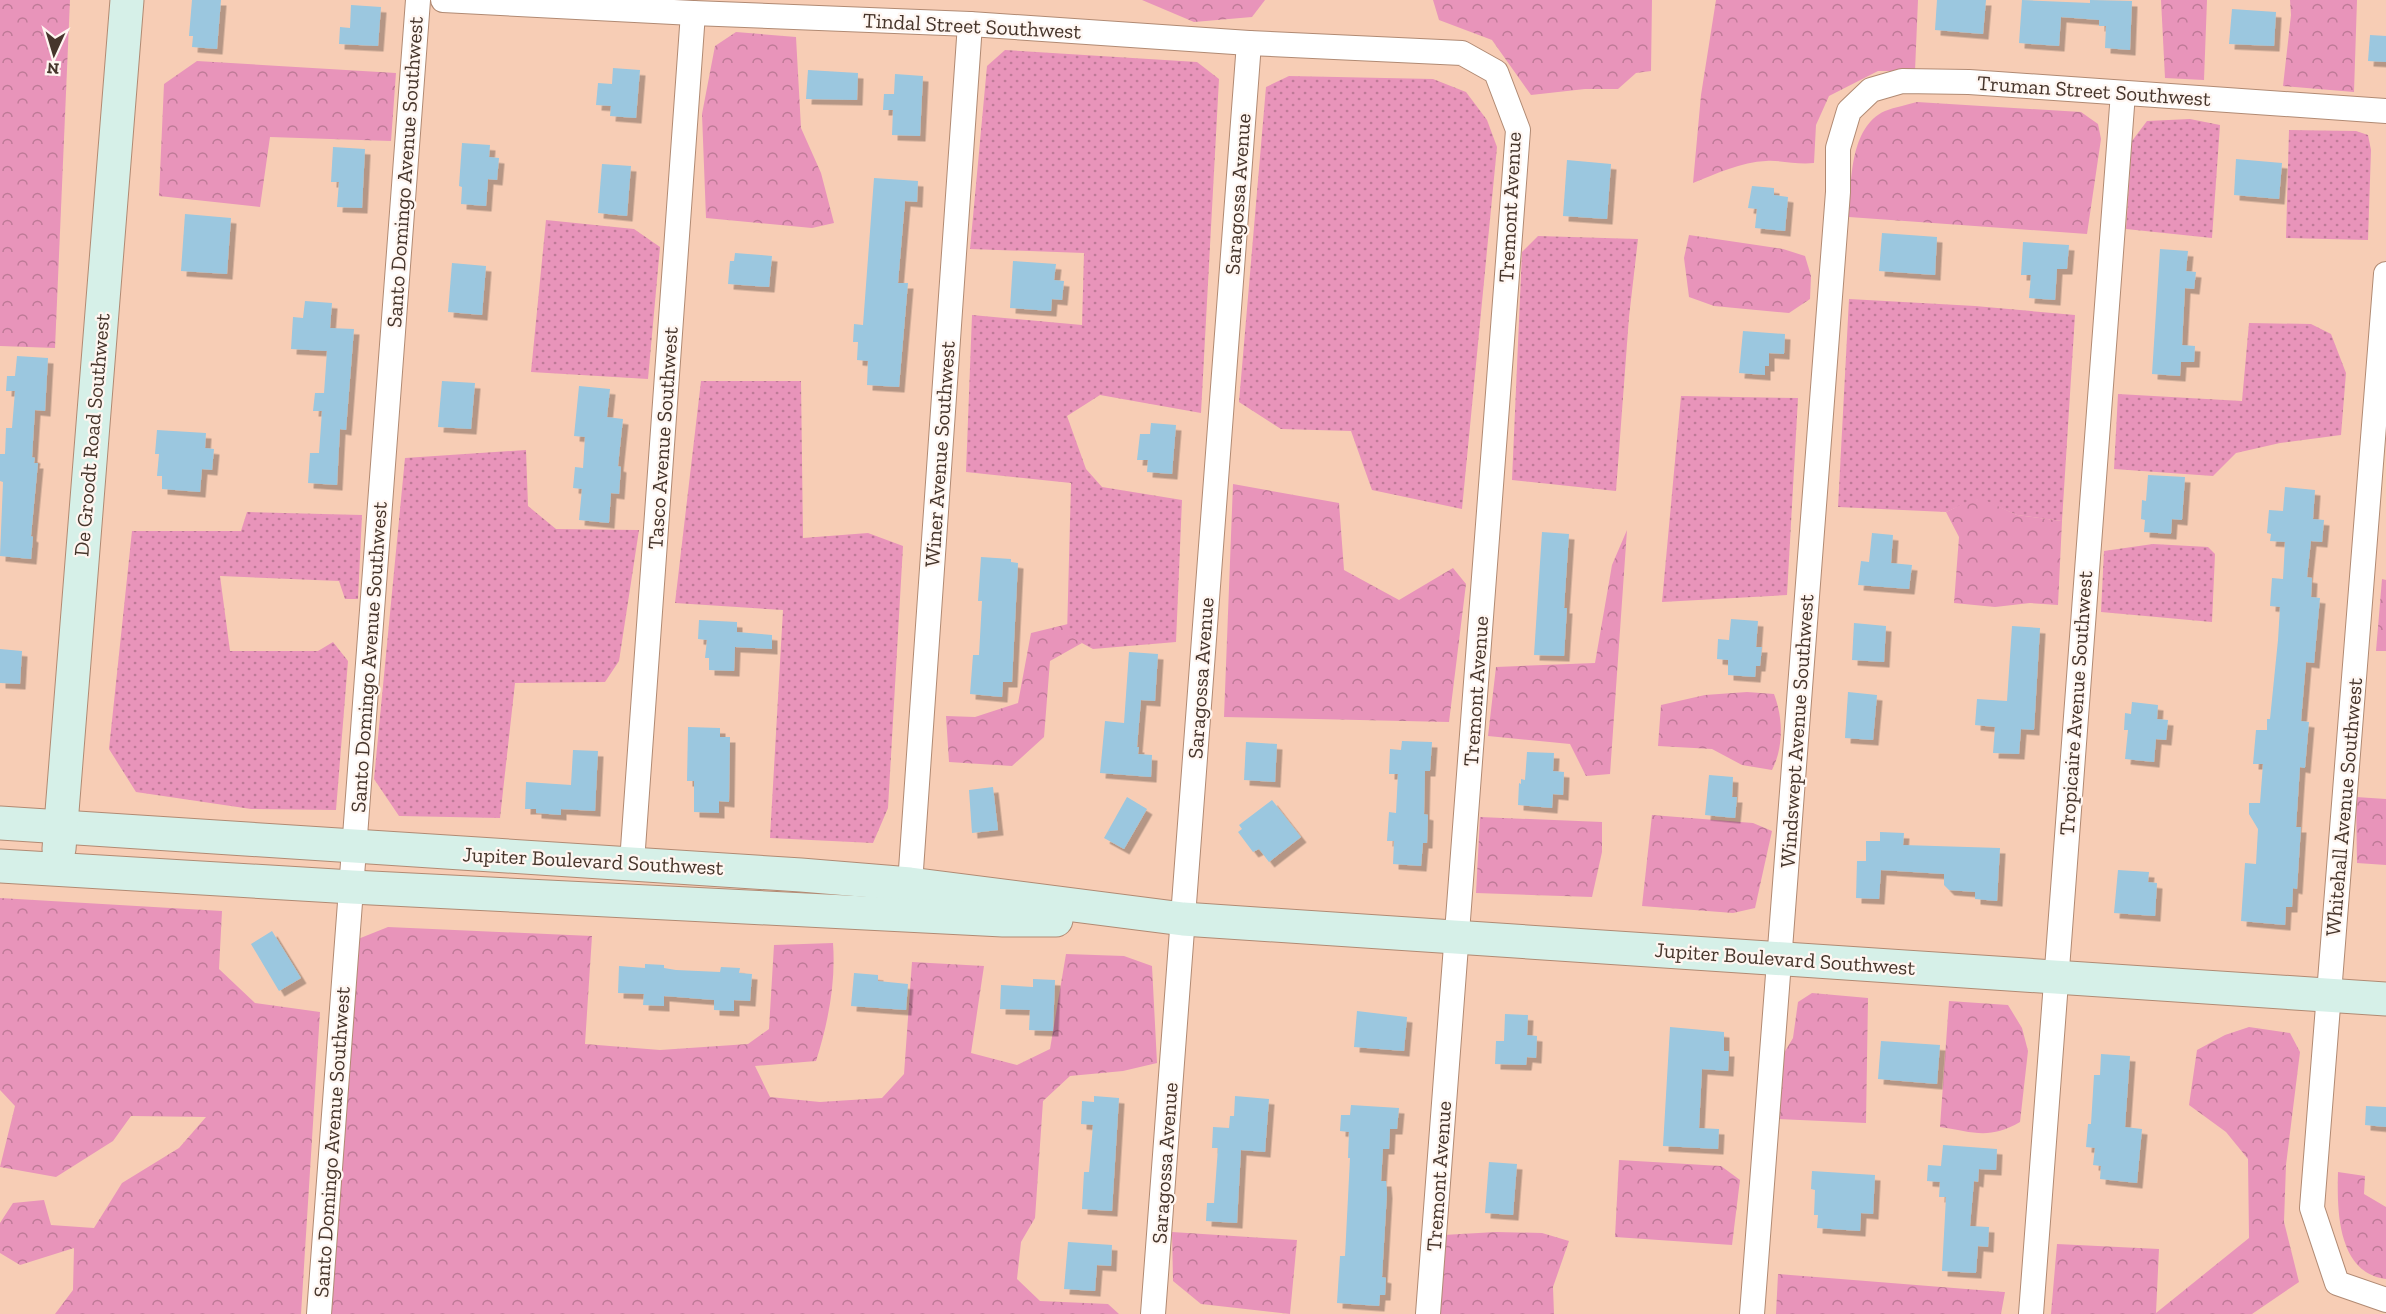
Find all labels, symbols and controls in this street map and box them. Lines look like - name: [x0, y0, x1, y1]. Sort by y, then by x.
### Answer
- street label: Tindal Street Southwest: [862, 7, 1082, 44]
- street label: Santo Domingo Avenue Southwest: [381, 15, 428, 328]
- north arrow: [24, 24, 84, 84]
- text: N: [46, 59, 60, 78]
- street label: Truman Street Southwest: [1976, 70, 2212, 111]
- street label: Saragossa Avenue: [1219, 112, 1256, 276]
- street label: Tremont Avenue: [1493, 131, 1526, 283]
- street label: De Groodt Road Southwest: [68, 312, 115, 558]
- street label: Tasco Avenue Southwest: [642, 326, 683, 550]
- street label: Winer Avenue Southwest: [919, 340, 960, 568]
- street label: Santo Domingo Avenue Southwest: [345, 500, 392, 813]
- street label: Tropicaire Avenue Southwest: [2054, 570, 2097, 836]
- street label: Windswept Avenue Southwest: [1774, 593, 1819, 869]
- street label: Saragossa Avenue: [1182, 596, 1219, 760]
- street label: Tremont Avenue: [1458, 615, 1493, 767]
- street label: Whitehall Avenue Southwest: [2320, 677, 2367, 937]
- street label: Jupiter Boulevard Southwest: [462, 841, 724, 880]
- street label: Jupiter Boulevard Southwest: [1654, 937, 1916, 980]
- street label: Santo Domingo Avenue Southwest: [308, 985, 355, 1298]
- street label: Saragossa Avenue: [1146, 1081, 1183, 1245]
- street label: Tremont Avenue: [1421, 1100, 1456, 1252]

